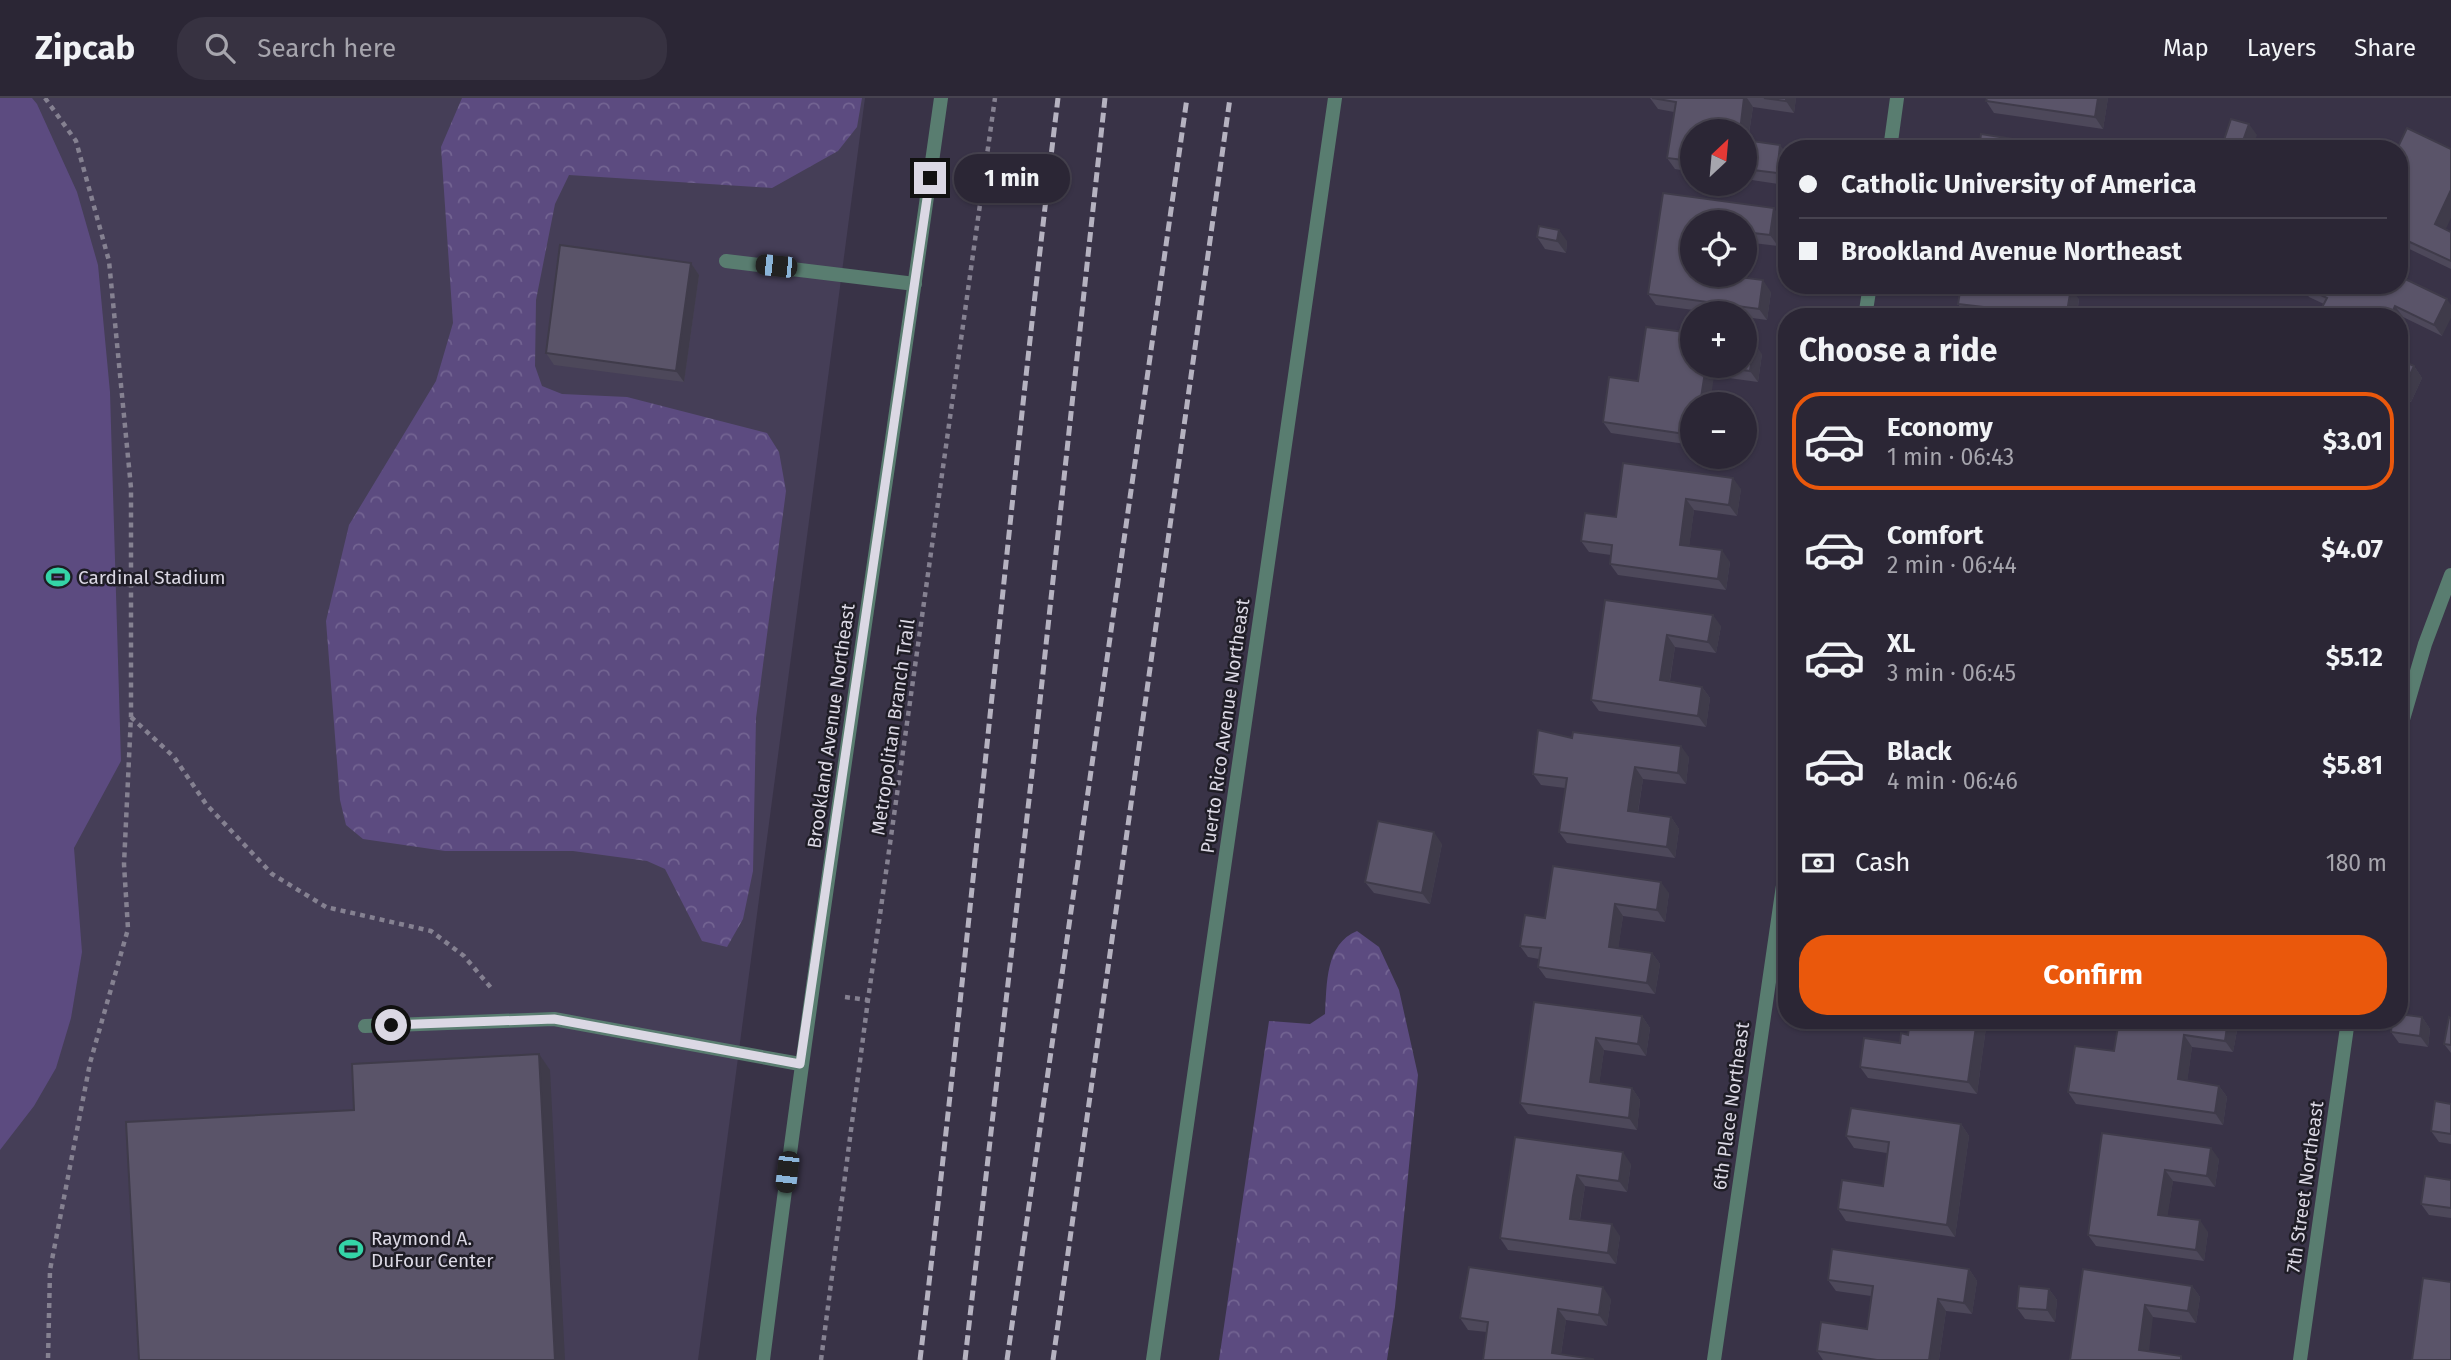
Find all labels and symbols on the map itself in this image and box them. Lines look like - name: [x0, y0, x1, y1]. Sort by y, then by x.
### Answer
- north arrow: [1680, 119, 1757, 196]
- callout: 1 min: [954, 154, 1070, 202]
- route end: [914, 162, 946, 194]
- car: [755, 253, 798, 279]
- sports icon: Cardinal Stadium: [44, 563, 72, 591]
- place label: Cardinal Stadium: [78, 566, 226, 589]
- street label: Puerto Rico Avenue Northeast: [1196, 597, 1254, 855]
- street label: Brookland Avenue Northeast: [802, 602, 860, 850]
- street label: Metropolitan Branch Trail: [866, 617, 920, 837]
- route start: [375, 1009, 407, 1041]
- street label: 6th Place Northeast: [1708, 1020, 1754, 1191]
- street label: 7th Street Northeast: [2282, 1099, 2328, 1275]
- car: [775, 1150, 800, 1194]
- place label: Raymond A. DuFour Center: [371, 1227, 494, 1272]
- sports icon: Raymond A. DuFour Center: [337, 1235, 365, 1263]

